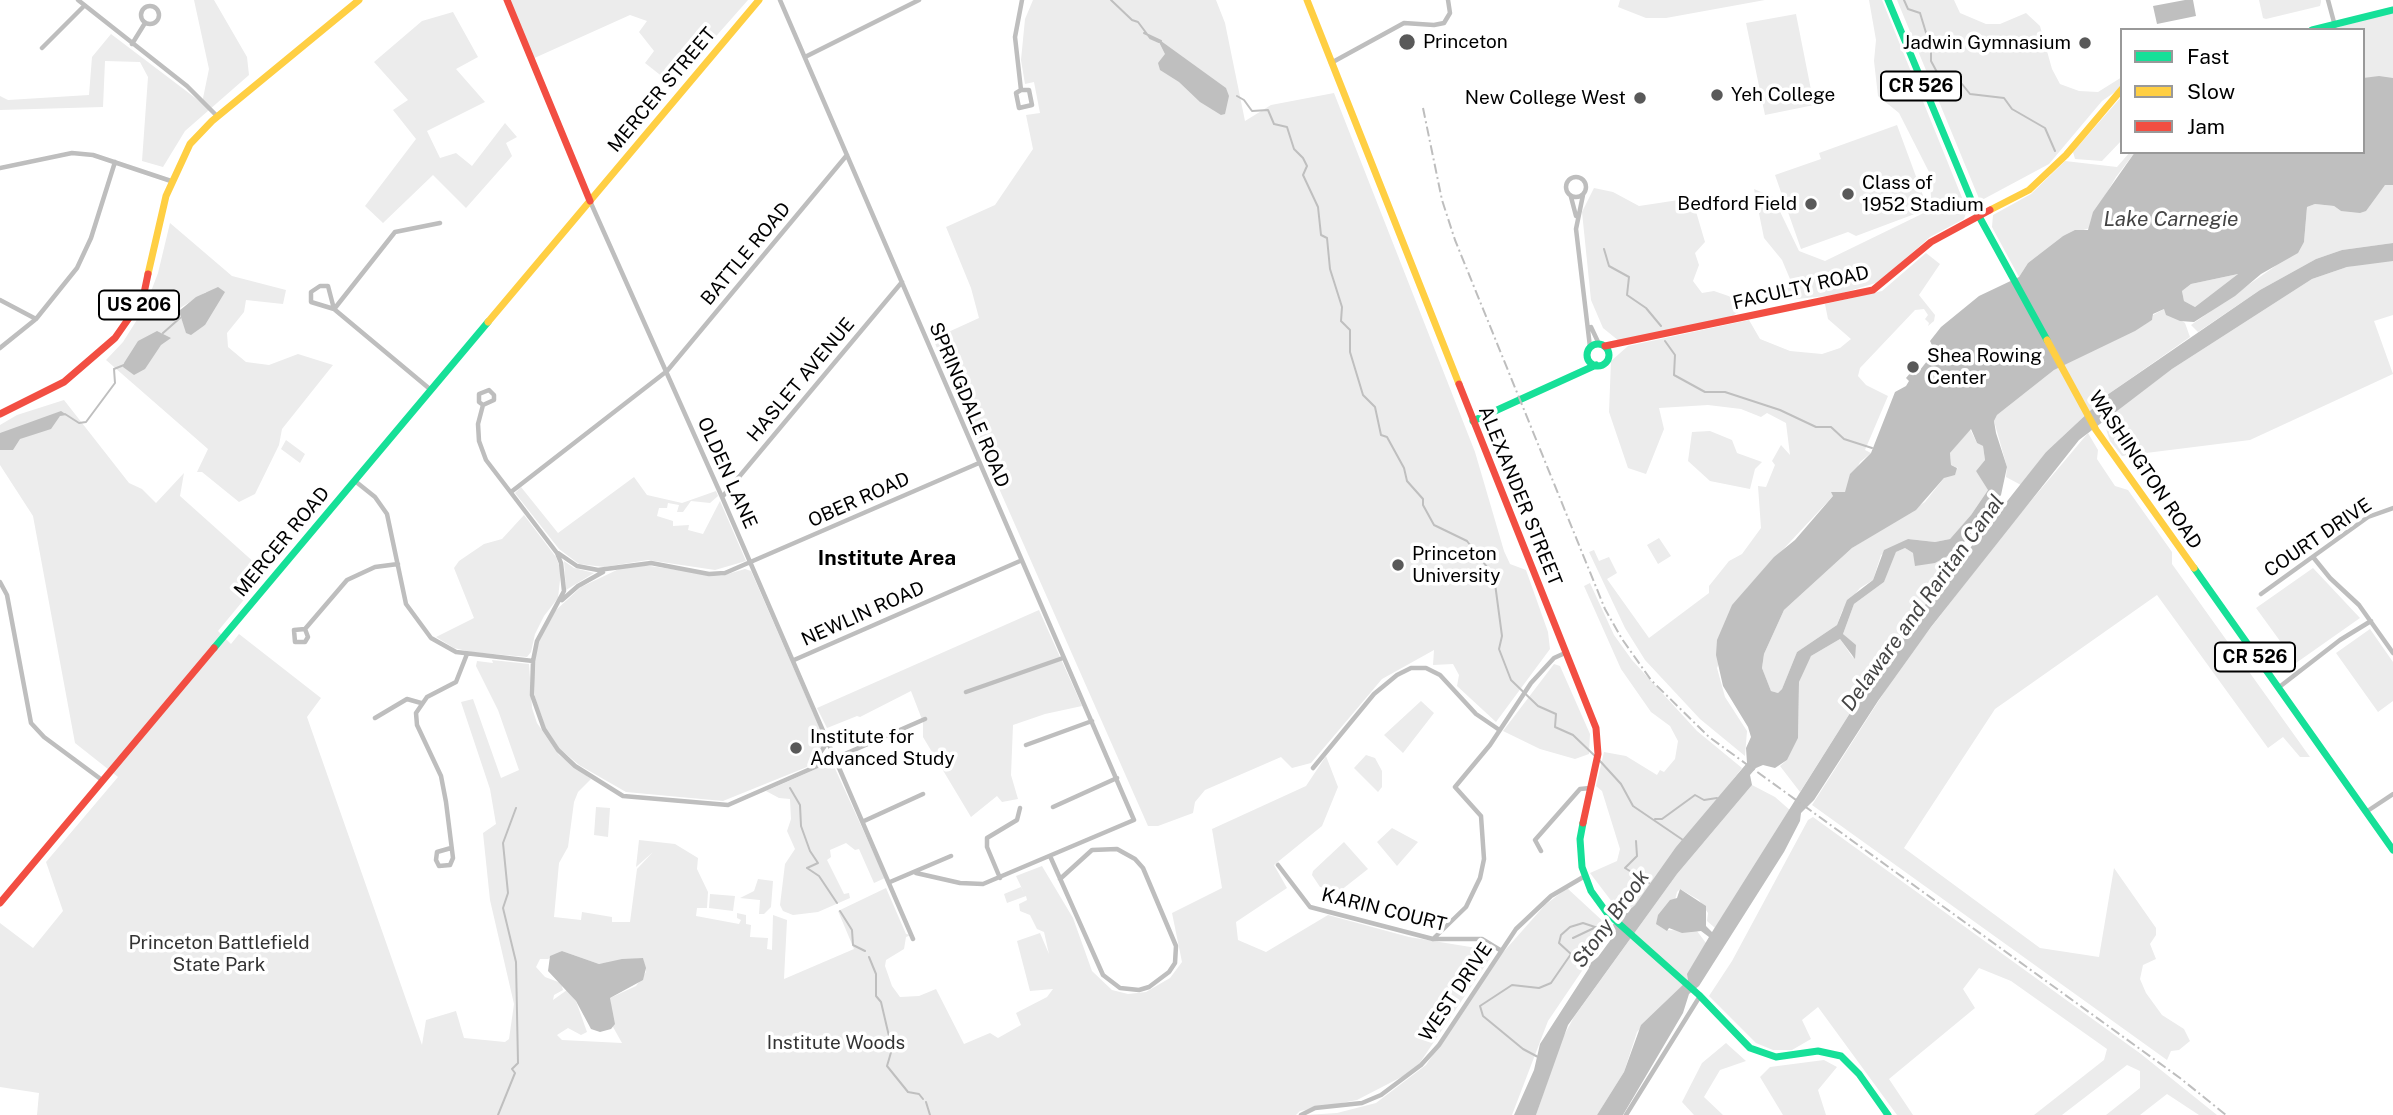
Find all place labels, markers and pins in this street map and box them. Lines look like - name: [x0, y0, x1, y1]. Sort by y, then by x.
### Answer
- place label: Princeton: [1423, 31, 1508, 53]
- marker: Princeton: [1397, 32, 1417, 52]
- place label: Jadwin Gymnasium: [1903, 32, 2071, 54]
- marker: Jadwin Gymnasium: [2077, 35, 2093, 51]
- place label: Yeh College: [1731, 84, 1835, 106]
- place label: New College West: [1465, 87, 1626, 109]
- marker: Yeh College: [1709, 87, 1725, 103]
- marker: New College West: [1632, 90, 1648, 106]
- place label: Class of 1952 Stadium: [1862, 172, 1984, 216]
- marker: Class of 1952 Stadium: [1840, 186, 1856, 202]
- place label: Bedford Field: [1677, 193, 1797, 215]
- marker: Bedford Field: [1803, 196, 1819, 212]
- place label: Shea Rowing Center: [1927, 345, 2042, 389]
- marker: Shea Rowing Center: [1905, 359, 1921, 375]
- place label: Princeton University: [1412, 543, 1500, 587]
- marker: Princeton University: [1390, 557, 1406, 573]
- place label: Institute for Advanced Study: [810, 726, 955, 770]
- marker: Institute for Advanced Study: [788, 740, 804, 756]

